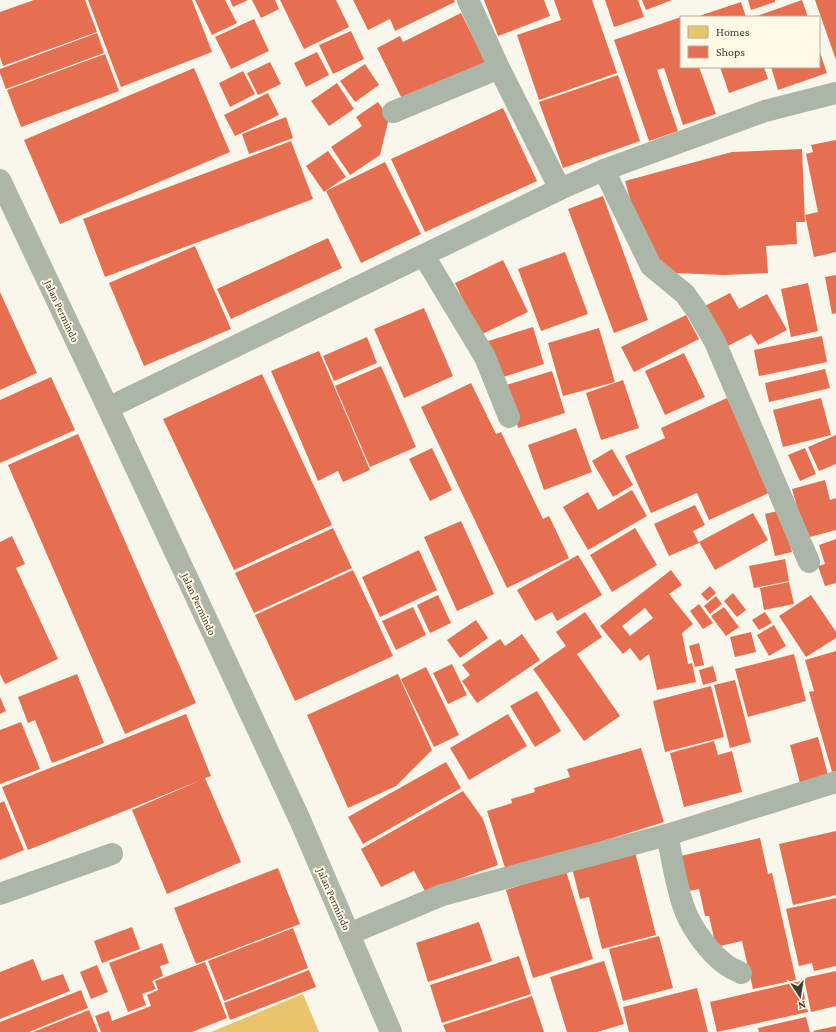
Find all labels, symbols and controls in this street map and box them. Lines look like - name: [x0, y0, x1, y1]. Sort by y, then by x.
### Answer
- legend: [680, 16, 820, 68]
- text: Homes: [716, 25, 750, 39]
- text: Shops: [716, 45, 745, 59]
- street label: Jalan Permindo: [41, 277, 82, 345]
- street label: Jalan Permindo: [178, 570, 219, 638]
- street label: Jalan Permindo: [314, 865, 353, 933]
- north arrow: [780, 976, 820, 1016]
- text: N: [797, 999, 807, 1013]

